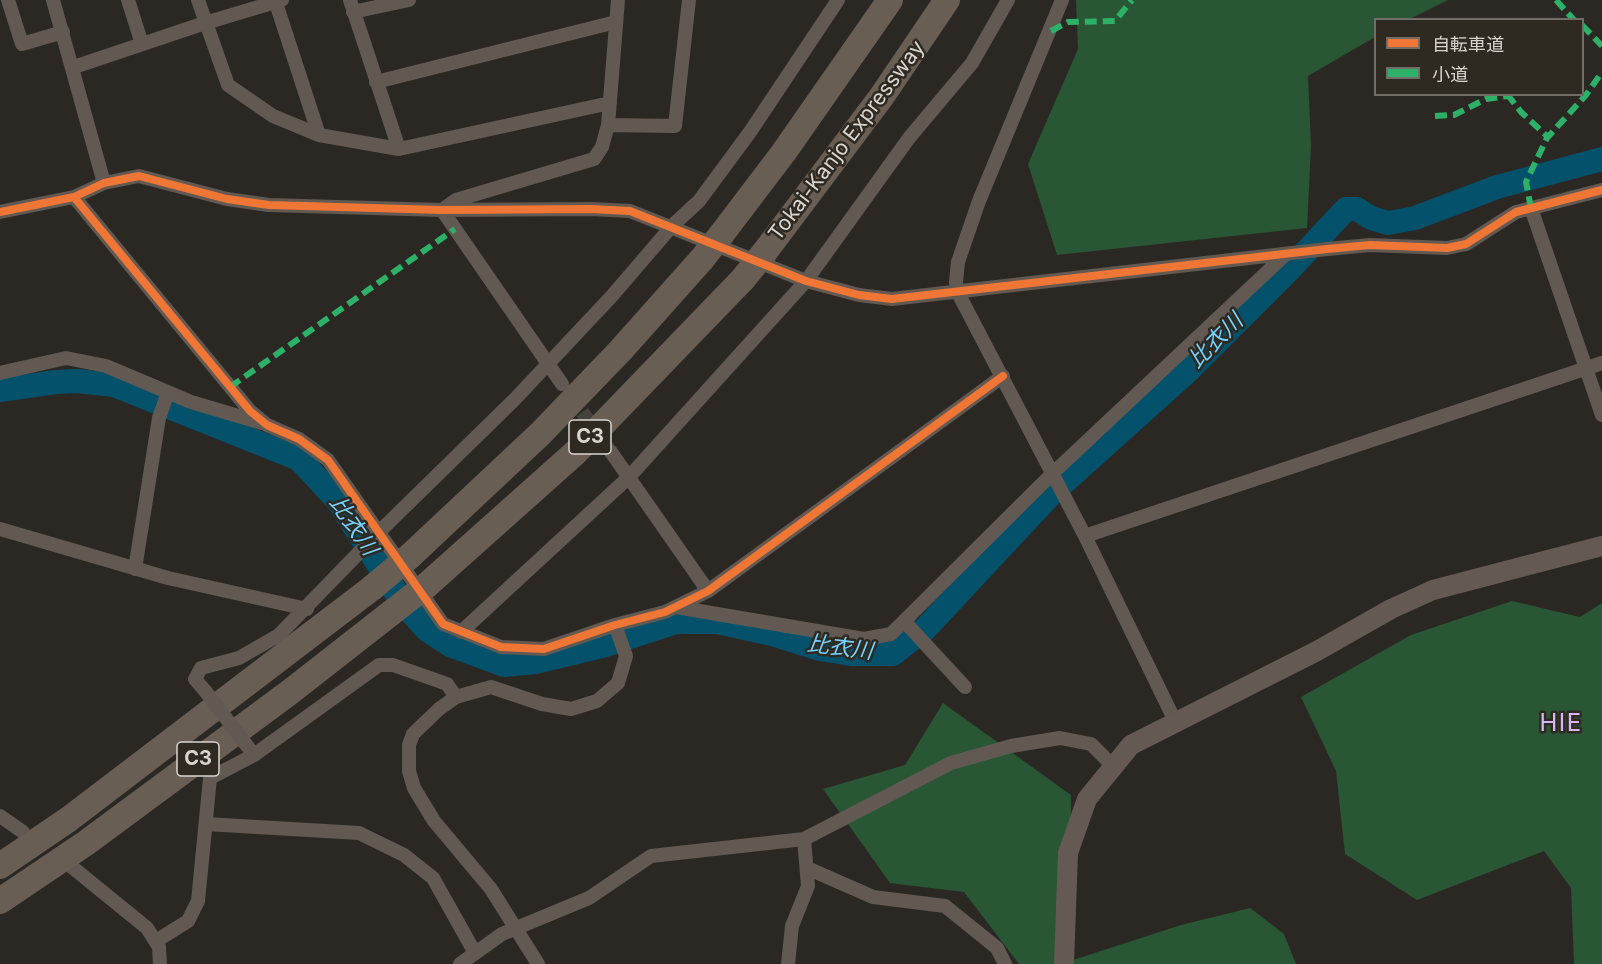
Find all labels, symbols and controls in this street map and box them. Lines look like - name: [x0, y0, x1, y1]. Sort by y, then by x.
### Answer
- legend: [1374, 18, 1584, 96]
- text: 自転車道: [1432, 34, 1504, 55]
- street label: Tokai-Kanjo Expressway: [764, 36, 930, 246]
- text: 小道: [1432, 64, 1468, 85]
- water label: 比衣川: [1183, 308, 1249, 374]
- road number: C3: [569, 420, 611, 454]
- water label: 比衣川: [324, 491, 382, 561]
- water label: 比衣川: [806, 631, 874, 665]
- district label: HIE: [1539, 710, 1583, 738]
- road number: C3: [177, 742, 219, 776]

